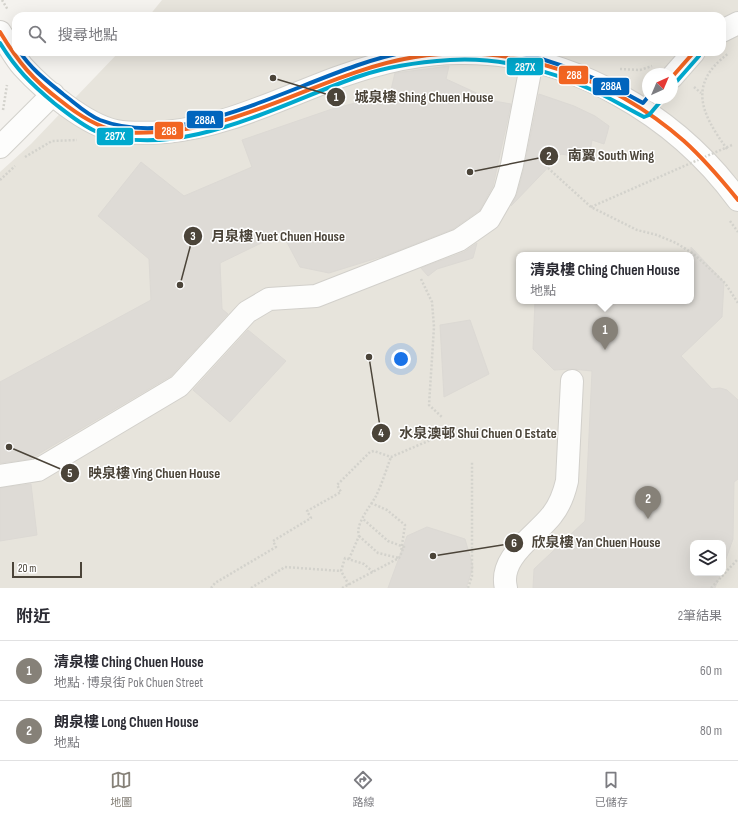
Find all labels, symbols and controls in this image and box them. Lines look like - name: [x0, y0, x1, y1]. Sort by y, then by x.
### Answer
- search box: [12, 12, 726, 56]
- icon: search: [26, 23, 48, 45]
- text: 搜尋地點: [58, 26, 118, 45]
- line badge: 287X: [506, 57, 544, 76]
- text: 287X: [515, 61, 536, 74]
- line badge: 288: [558, 65, 589, 85]
- north arrow: [642, 68, 678, 104]
- text: 288: [566, 69, 582, 82]
- line badge: 288A: [592, 77, 630, 96]
- text: 288A: [601, 80, 622, 93]
- callout: 城泉樓 Shing Chuen House: [326, 84, 501, 110]
- text: 城泉樓 Shing Chuen House: [355, 89, 493, 106]
- text: 1: [334, 90, 339, 105]
- line badge: 288A: [186, 110, 224, 129]
- text: 288A: [195, 114, 216, 127]
- line badge: 288: [154, 121, 184, 140]
- text: 288: [161, 125, 177, 138]
- line badge: 287X: [96, 127, 134, 146]
- text: 287X: [105, 130, 126, 143]
- callout: 南翼 South Wing: [539, 143, 662, 169]
- text: 南翼 South Wing: [568, 147, 654, 164]
- text: 2: [546, 149, 552, 164]
- callout: 月泉樓 Yuet Chuen House: [183, 223, 353, 249]
- text: 月泉樓 Yuet Chuen House: [211, 228, 345, 245]
- text: 3: [190, 229, 196, 244]
- popup: [516, 252, 694, 304]
- text: 清泉樓 Ching Chuen House: [530, 261, 680, 280]
- text: 地點: [530, 283, 556, 299]
- pin: 1: [592, 317, 618, 350]
- your location: [391, 349, 411, 369]
- callout: 水泉澳邨 Shui Chuen O Estate: [371, 420, 564, 446]
- text: 水泉澳邨 Shui Chuen O Estate: [399, 425, 557, 442]
- text: 4: [378, 426, 384, 441]
- callout: 映泉樓 Ying Chuen House: [60, 460, 228, 486]
- text: 映泉樓 Ying Chuen House: [88, 465, 220, 482]
- text: 5: [67, 466, 73, 481]
- pin: 2: [635, 486, 661, 519]
- callout: 欣泉樓 Yan Chuen House: [504, 530, 669, 556]
- text: 欣泉樓 Yan Chuen House: [531, 534, 661, 551]
- text: 6: [511, 536, 517, 551]
- map controls: [690, 540, 726, 576]
- button: layers: [690, 540, 726, 576]
- scale bar: [12, 560, 82, 579]
- text: 20 m: [18, 562, 36, 575]
- text: 附近: [16, 607, 50, 627]
- text: 2筆結果: [678, 608, 722, 624]
- text: 清泉樓 Ching Chuen House: [54, 653, 204, 672]
- text: 1: [26, 663, 32, 679]
- text: 60 m: [700, 663, 722, 679]
- text: 地點 · 博泉街 Pok Chuen Street: [54, 675, 203, 691]
- text: 朗泉樓 Long Chuen House: [54, 713, 199, 732]
- text: 2: [26, 723, 32, 739]
- text: 80 m: [700, 723, 722, 739]
- text: 地點: [54, 735, 80, 751]
- tab: 地圖: [110, 769, 132, 809]
- tab: 路線: [352, 769, 374, 809]
- tab: 已儲存: [595, 769, 628, 809]

